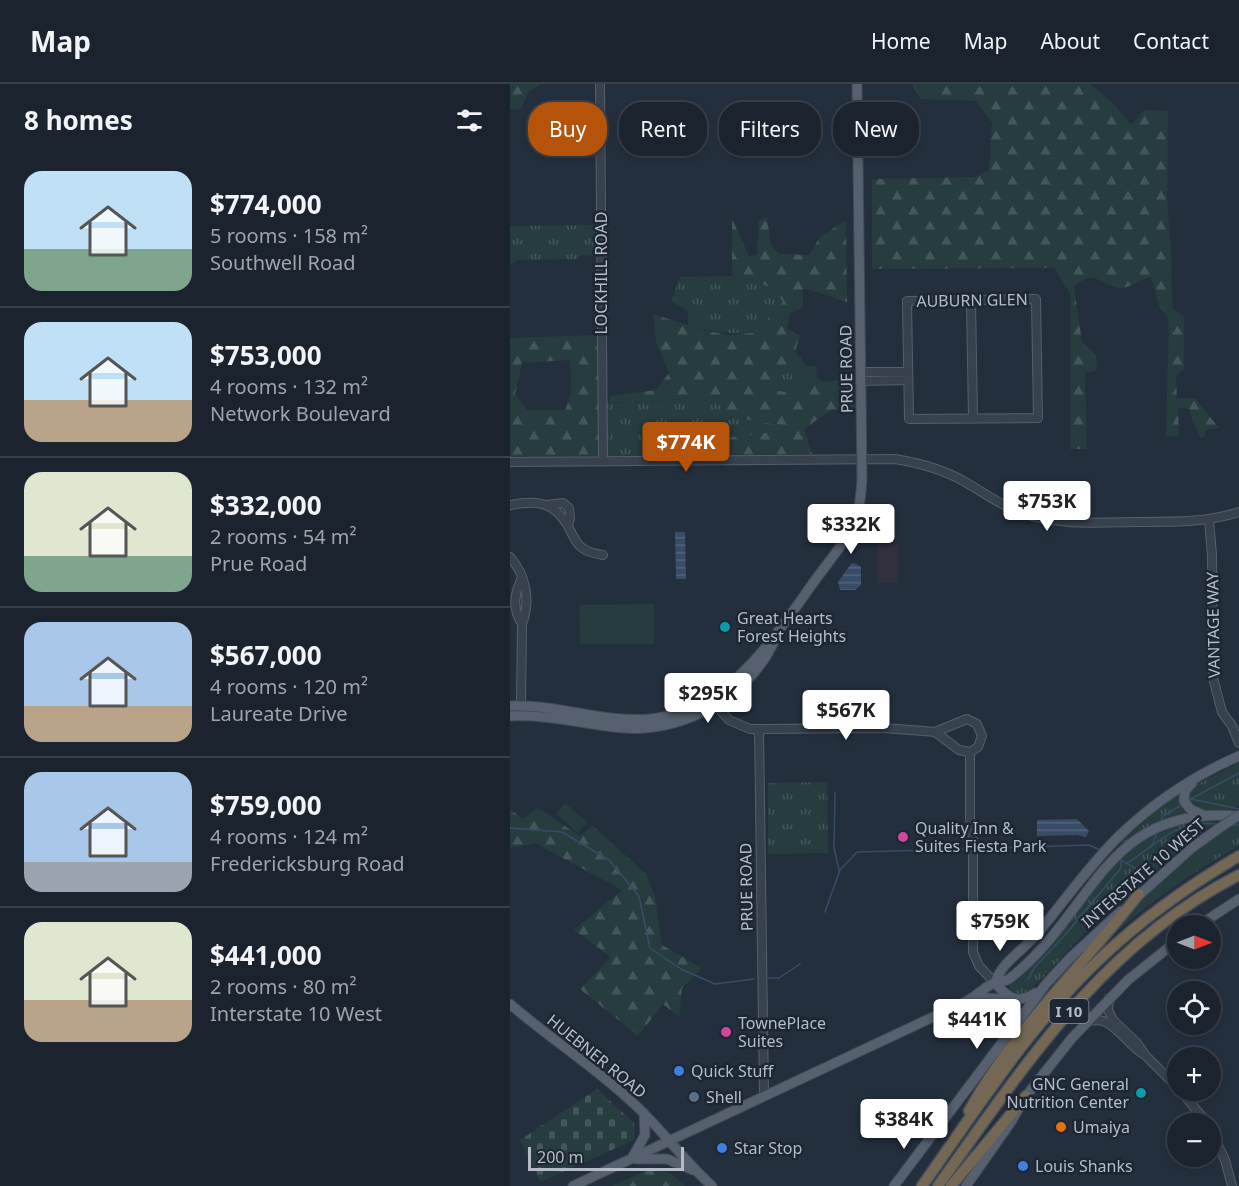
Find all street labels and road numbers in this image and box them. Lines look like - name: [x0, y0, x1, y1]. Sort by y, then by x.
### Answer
- street label: LOCKHILL ROAD: [590, 212, 612, 334]
- street label: AUBURN GLEN: [916, 288, 1028, 312]
- street label: PRUE ROAD: [834, 325, 858, 413]
- street label: VANTAGE WAY: [1201, 571, 1225, 678]
- street label: INTERSTATE 10 WEST: [1077, 813, 1209, 933]
- street label: PRUE ROAD: [734, 843, 758, 931]
- road number: I 10: [1050, 999, 1088, 1023]
- street label: HUEBNER ROAD: [543, 1009, 651, 1103]

